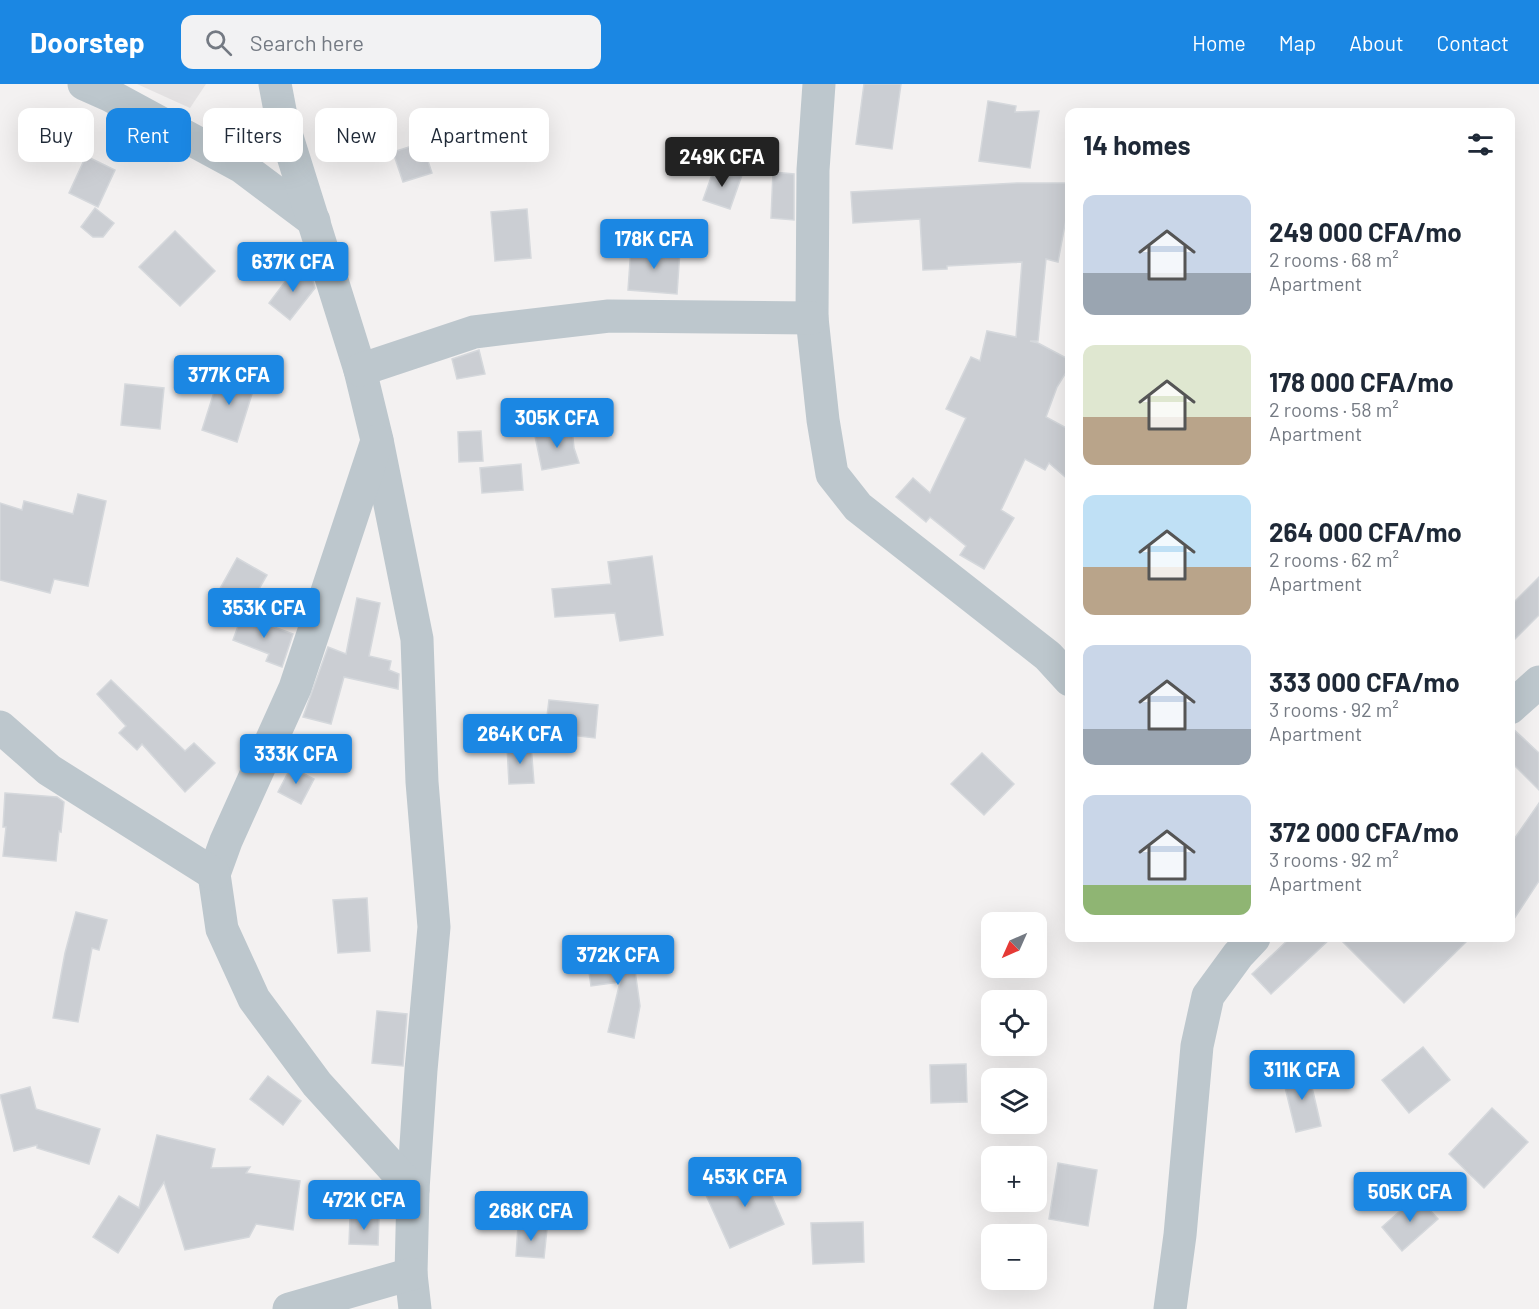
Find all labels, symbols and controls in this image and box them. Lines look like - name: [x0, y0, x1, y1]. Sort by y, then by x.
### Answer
- search box: [181, 15, 601, 69]
- text: Doorstep: [30, 25, 145, 59]
- icon: search: [202, 26, 235, 59]
- text: Search here: [250, 29, 364, 55]
- text: Home: [1192, 30, 1246, 55]
- text: Map: [1279, 30, 1316, 55]
- text: About: [1349, 30, 1404, 55]
- text: Contact: [1437, 30, 1509, 55]
- chip: Buy: [18, 108, 94, 162]
- chip: Rent: [106, 108, 191, 162]
- chip: Filters: [203, 108, 303, 162]
- chip: New: [315, 108, 397, 162]
- chip: Apartment: [409, 108, 549, 162]
- icon: filters: [1464, 128, 1497, 161]
- text: 14 homes: [1083, 129, 1190, 160]
- pin: 249K CFA: [660, 137, 784, 188]
- text: 249K CFA: [679, 144, 765, 168]
- text: 249 000 CFA/mo: [1269, 216, 1462, 247]
- pin: 178K CFA: [592, 219, 716, 270]
- icon: home: [1131, 219, 1203, 291]
- text: 178K CFA: [614, 226, 694, 250]
- pin: 637K CFA: [231, 242, 355, 293]
- text: 2 rooms · 68 m²: [1269, 247, 1399, 271]
- text: 637K CFA: [251, 249, 335, 273]
- text: Apartment: [1269, 271, 1362, 295]
- pin: 377K CFA: [167, 355, 291, 406]
- text: 377K CFA: [188, 362, 270, 386]
- text: 178 000 CFA/mo: [1269, 366, 1454, 397]
- icon: home: [1131, 369, 1203, 441]
- text: 2 rooms · 58 m²: [1269, 397, 1399, 421]
- pin: 305K CFA: [495, 398, 619, 449]
- text: 305K CFA: [515, 405, 599, 429]
- text: Apartment: [1269, 421, 1362, 445]
- text: 264 000 CFA/mo: [1269, 516, 1462, 547]
- icon: home: [1131, 519, 1203, 591]
- text: 2 rooms · 62 m²: [1269, 547, 1399, 571]
- text: Apartment: [1269, 571, 1362, 595]
- pin: 353K CFA: [202, 588, 326, 639]
- text: 353K CFA: [222, 595, 306, 619]
- text: 333 000 CFA/mo: [1269, 666, 1460, 697]
- icon: home: [1131, 669, 1203, 741]
- text: 3 rooms · 92 m²: [1269, 697, 1399, 721]
- pin: 264K CFA: [458, 714, 582, 765]
- text: 264K CFA: [477, 721, 563, 745]
- text: Apartment: [1269, 721, 1362, 745]
- pin: 333K CFA: [234, 734, 358, 785]
- text: 333K CFA: [254, 741, 338, 765]
- text: 372 000 CFA/mo: [1269, 816, 1459, 847]
- icon: home: [1131, 819, 1203, 891]
- text: 3 rooms · 92 m²: [1269, 847, 1399, 871]
- text: Apartment: [1269, 871, 1362, 895]
- north arrow: [981, 912, 1047, 978]
- map controls: [981, 912, 1047, 1290]
- pin: 372K CFA: [556, 935, 680, 986]
- text: 372K CFA: [576, 942, 660, 966]
- button: locate: [981, 990, 1047, 1056]
- pin: 311K CFA: [1240, 1050, 1364, 1101]
- text: 311K CFA: [1264, 1057, 1340, 1081]
- button: layers: [981, 1068, 1047, 1134]
- button: +: [981, 1146, 1047, 1212]
- pin: 453K CFA: [683, 1157, 807, 1208]
- text: 453K CFA: [702, 1164, 788, 1188]
- pin: 505K CFA: [1348, 1172, 1472, 1223]
- text: 505K CFA: [1368, 1179, 1452, 1203]
- pin: 472K CFA: [302, 1180, 426, 1231]
- text: 472K CFA: [322, 1187, 406, 1211]
- pin: 268K CFA: [469, 1191, 593, 1242]
- text: 268K CFA: [489, 1198, 573, 1222]
- button: −: [981, 1224, 1047, 1290]

